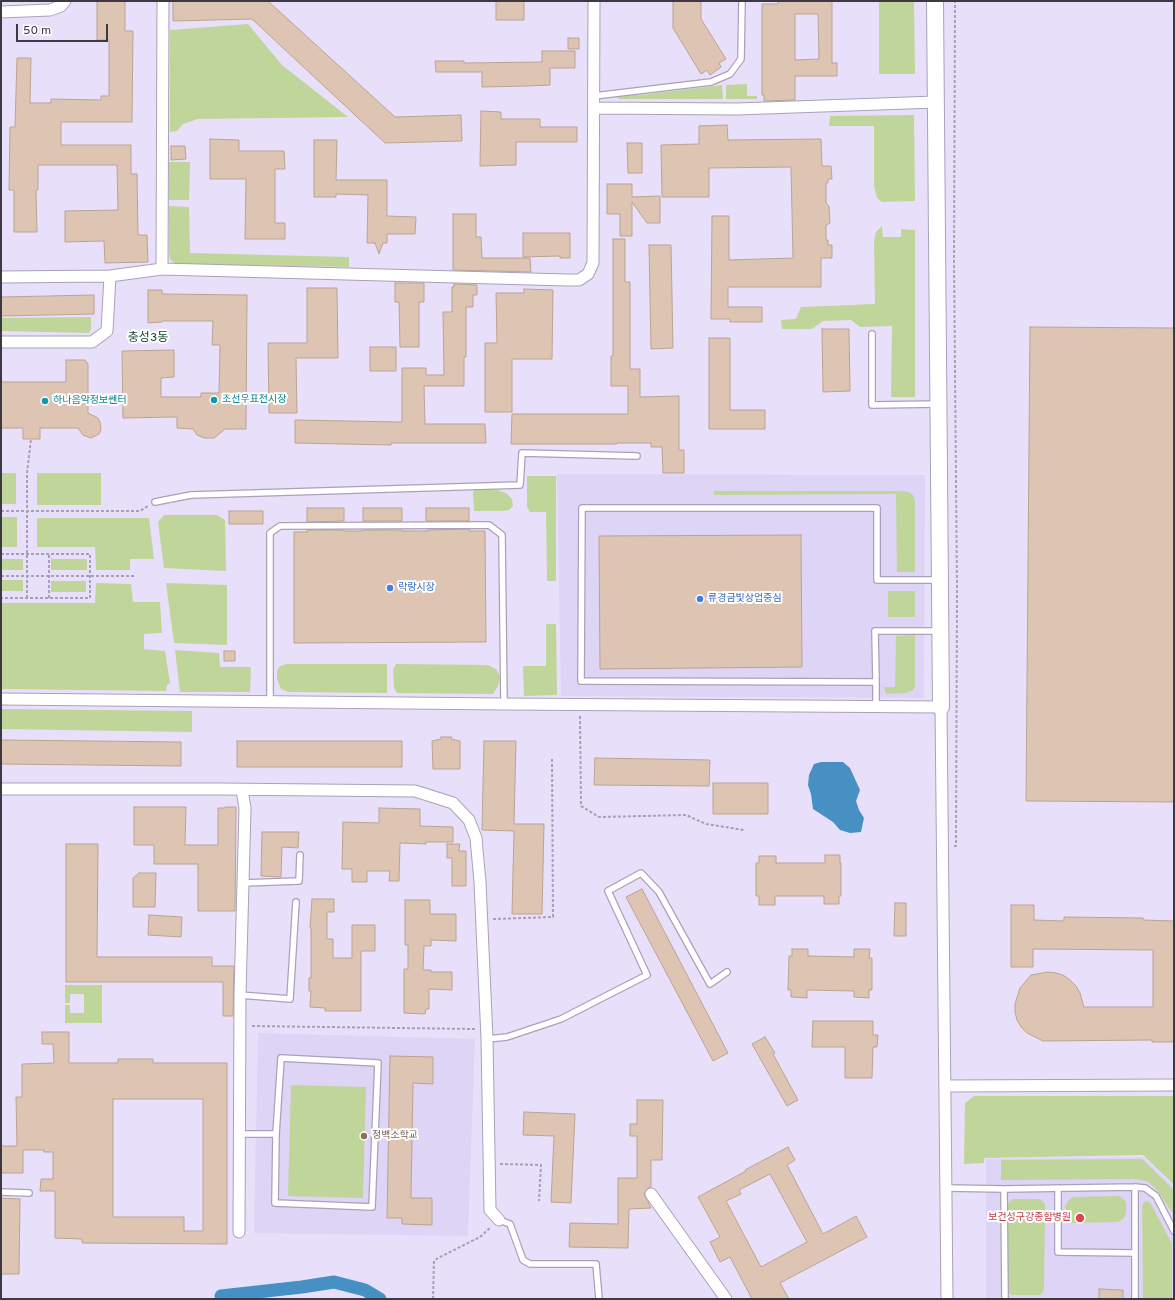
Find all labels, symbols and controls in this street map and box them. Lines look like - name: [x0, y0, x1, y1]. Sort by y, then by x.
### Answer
- scale bar: [18, 16, 110, 42]
- text: 50 m: [23, 23, 51, 39]
- district label: 충성3동: [128, 332, 168, 346]
- place label: 조선우표전시장: [222, 394, 286, 406]
- place label: 하나음악정보쎈터: [53, 395, 127, 407]
- marker: 조선우표전시장: [209, 395, 219, 405]
- marker: 하나음악정보쎈터: [40, 396, 50, 406]
- place label: 락랑시장: [398, 582, 435, 594]
- marker: 락랑시장: [385, 583, 395, 593]
- place label: 류경금빛상업중심: [708, 593, 782, 605]
- marker: 류경금빛상업중심: [695, 594, 705, 604]
- place label: 정백소학교: [372, 1130, 418, 1142]
- marker: 정백소학교: [359, 1131, 369, 1141]
- place label: 보건성구강종합병원: [988, 1212, 1071, 1224]
- marker: 보건성구강종합병원: [1074, 1212, 1086, 1224]

